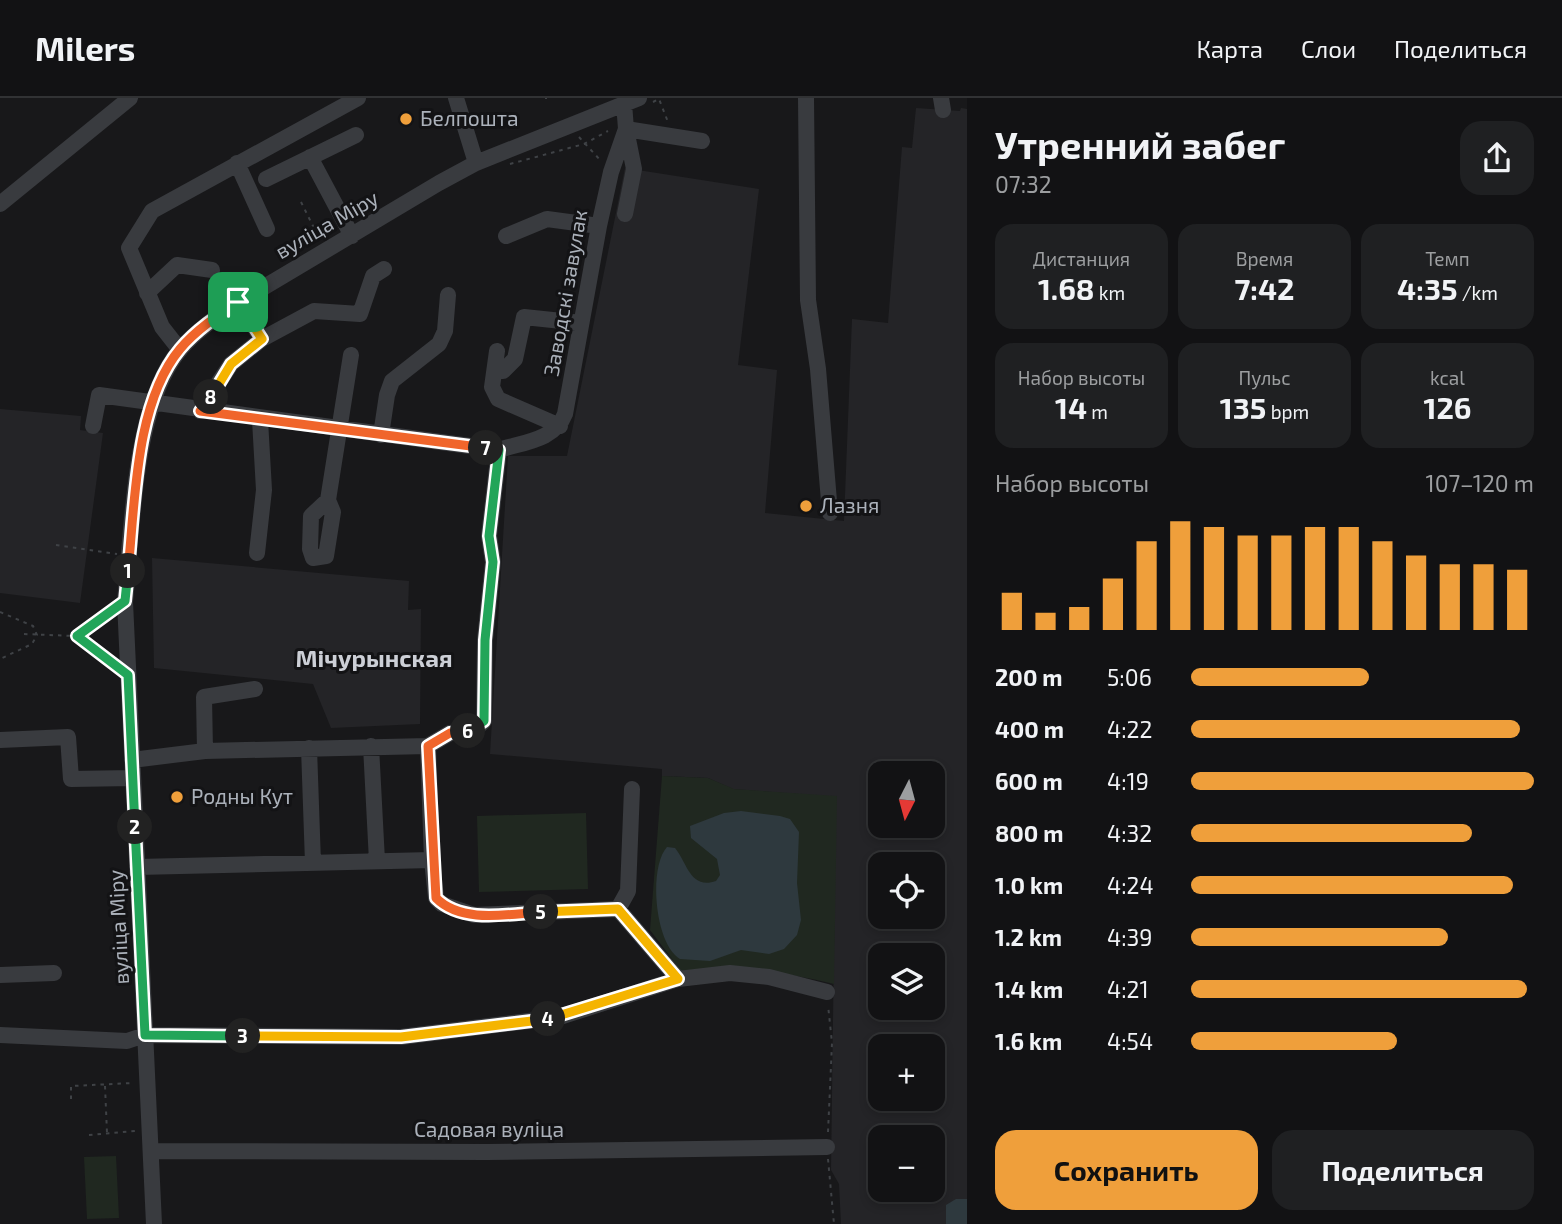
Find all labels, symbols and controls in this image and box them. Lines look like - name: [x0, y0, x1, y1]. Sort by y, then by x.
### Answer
- text: Milers: [35, 28, 135, 68]
- text: Карта: [1196, 34, 1263, 63]
- text: Слои: [1301, 34, 1356, 63]
- text: Поделиться: [1394, 34, 1527, 63]
- place label: Белпошта: [420, 105, 519, 130]
- marker: Белпошта: [398, 111, 414, 127]
- text: Утренний забег: [995, 121, 1285, 167]
- button: share: [1460, 121, 1534, 195]
- text: 07:32: [995, 170, 1052, 198]
- street label: вуліца Міру: [270, 184, 383, 264]
- street label: Заводскі завулак: [538, 207, 592, 378]
- text: Дистанция: [1033, 247, 1130, 270]
- text: Время: [1236, 247, 1293, 270]
- text: Темп: [1425, 247, 1470, 270]
- text: 1.68: [1038, 270, 1095, 306]
- text: 7:42: [1234, 270, 1295, 306]
- text: 4:35: [1397, 270, 1458, 306]
- pin: [208, 272, 268, 332]
- text: km: [1095, 281, 1125, 304]
- text: /km: [1458, 281, 1498, 304]
- icon: arrive: [219, 283, 257, 321]
- text: Набор высоты: [1018, 366, 1145, 389]
- text: Пульс: [1238, 366, 1291, 389]
- text: kcal: [1430, 366, 1465, 389]
- pin: 8: [194, 380, 228, 414]
- text: 8: [205, 385, 216, 408]
- text: 14: [1055, 389, 1087, 425]
- text: 135: [1220, 389, 1266, 425]
- text: 126: [1423, 389, 1472, 425]
- text: m: [1087, 400, 1108, 423]
- text: bpm: [1266, 400, 1309, 423]
- pin: 7: [468, 430, 504, 466]
- text: 7: [480, 436, 491, 459]
- text: Набор высоты: [995, 469, 1149, 497]
- text: 107–120 m: [1426, 469, 1534, 497]
- place label: Лазня: [820, 492, 879, 517]
- marker: Лазня: [798, 498, 814, 514]
- pin: 1: [110, 554, 146, 588]
- text: 1: [123, 559, 132, 582]
- district label: Мічурынская: [296, 643, 452, 672]
- text: 200 m: [995, 663, 1063, 691]
- text: 5:06: [1107, 663, 1152, 691]
- pin: 6: [450, 714, 486, 748]
- text: 400 m: [995, 715, 1064, 743]
- text: 4:22: [1107, 715, 1152, 743]
- text: 6: [462, 719, 473, 742]
- north arrow: [868, 761, 945, 838]
- map controls: [868, 761, 945, 1202]
- text: 600 m: [995, 767, 1063, 795]
- text: 4:19: [1107, 767, 1149, 795]
- place label: Родны Кут: [191, 783, 293, 809]
- marker: Родны Кут: [169, 789, 185, 805]
- pin: 2: [118, 810, 152, 844]
- text: 2: [129, 815, 140, 838]
- text: 800 m: [995, 819, 1064, 847]
- text: 4:32: [1107, 819, 1152, 847]
- button: locate: [868, 852, 945, 929]
- street label: вуліца Міру: [102, 869, 134, 985]
- text: 1.0 km: [995, 871, 1063, 899]
- text: 4:24: [1107, 871, 1154, 899]
- pin: 5: [524, 894, 558, 930]
- text: 5: [535, 900, 546, 923]
- text: 1.2 km: [995, 923, 1062, 951]
- text: 4:39: [1107, 923, 1153, 951]
- button: layers: [868, 943, 945, 1020]
- text: 1.4 km: [995, 975, 1063, 1003]
- text: 4:21: [1107, 975, 1149, 1003]
- pin: 4: [530, 1002, 566, 1037]
- text: 4: [541, 1007, 554, 1030]
- pin: 3: [226, 1018, 260, 1054]
- text: 3: [237, 1024, 248, 1047]
- text: 1.6 km: [995, 1027, 1062, 1055]
- text: 4:54: [1107, 1027, 1153, 1055]
- button: +: [868, 1034, 945, 1111]
- street label: Садовая вуліца: [414, 1116, 564, 1142]
- button: −: [868, 1125, 945, 1202]
- button: Сохранить: [995, 1130, 1258, 1210]
- button: Поделиться: [1272, 1130, 1534, 1210]

